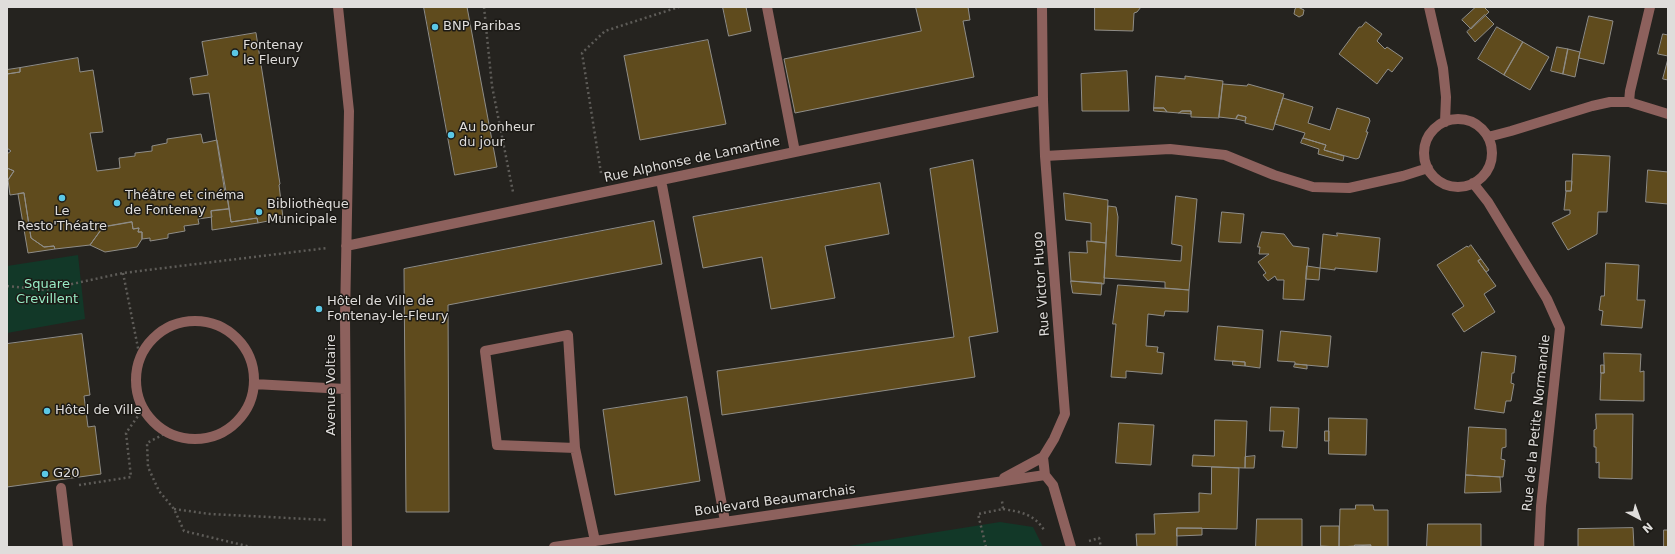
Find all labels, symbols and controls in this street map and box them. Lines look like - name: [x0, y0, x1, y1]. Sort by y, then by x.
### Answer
- place label: BNP Paribas: [443, 19, 521, 35]
- marker: BNP Paribas: [430, 22, 440, 32]
- place label: Fontenay le Fleury: [243, 38, 303, 69]
- marker: Fontenay le Fleury: [230, 48, 240, 58]
- place label: Au bonheur du jour: [459, 120, 535, 151]
- marker: Au bonheur du jour: [446, 130, 456, 140]
- street label: Rue Alphonse de Lamartine: [603, 134, 781, 186]
- place label: Théâtre et cinéma de Fontenay: [125, 188, 244, 219]
- marker: Le Resto'Théatre: [57, 193, 67, 203]
- place label: Bibliothèque Municipale: [267, 197, 349, 228]
- marker: Théâtre et cinéma de Fontenay: [112, 198, 122, 208]
- place label: Le Resto'Théatre: [17, 204, 107, 235]
- marker: Bibliothèque Municipale: [254, 207, 264, 217]
- street label: Rue Victor Hugo: [1031, 231, 1053, 337]
- park label: Square Crevillent: [16, 277, 78, 308]
- place label: Hôtel de Ville de Fontenay-le-Fleury: [327, 294, 448, 325]
- marker: Hôtel de Ville de Fontenay-le-Fleury: [314, 304, 324, 314]
- street label: Avenue Voltaire: [324, 334, 340, 436]
- street label: Rue de la Petite Normandie: [1520, 334, 1554, 512]
- place label: Hôtel de Ville: [55, 403, 141, 419]
- marker: Hôtel de Ville: [42, 406, 52, 416]
- place label: G20: [53, 466, 80, 482]
- marker: G20: [40, 469, 50, 479]
- street label: Boulevard Beaumarchais: [693, 482, 857, 520]
- north arrow: [1619, 498, 1659, 538]
- text: N: [1639, 520, 1655, 535]

